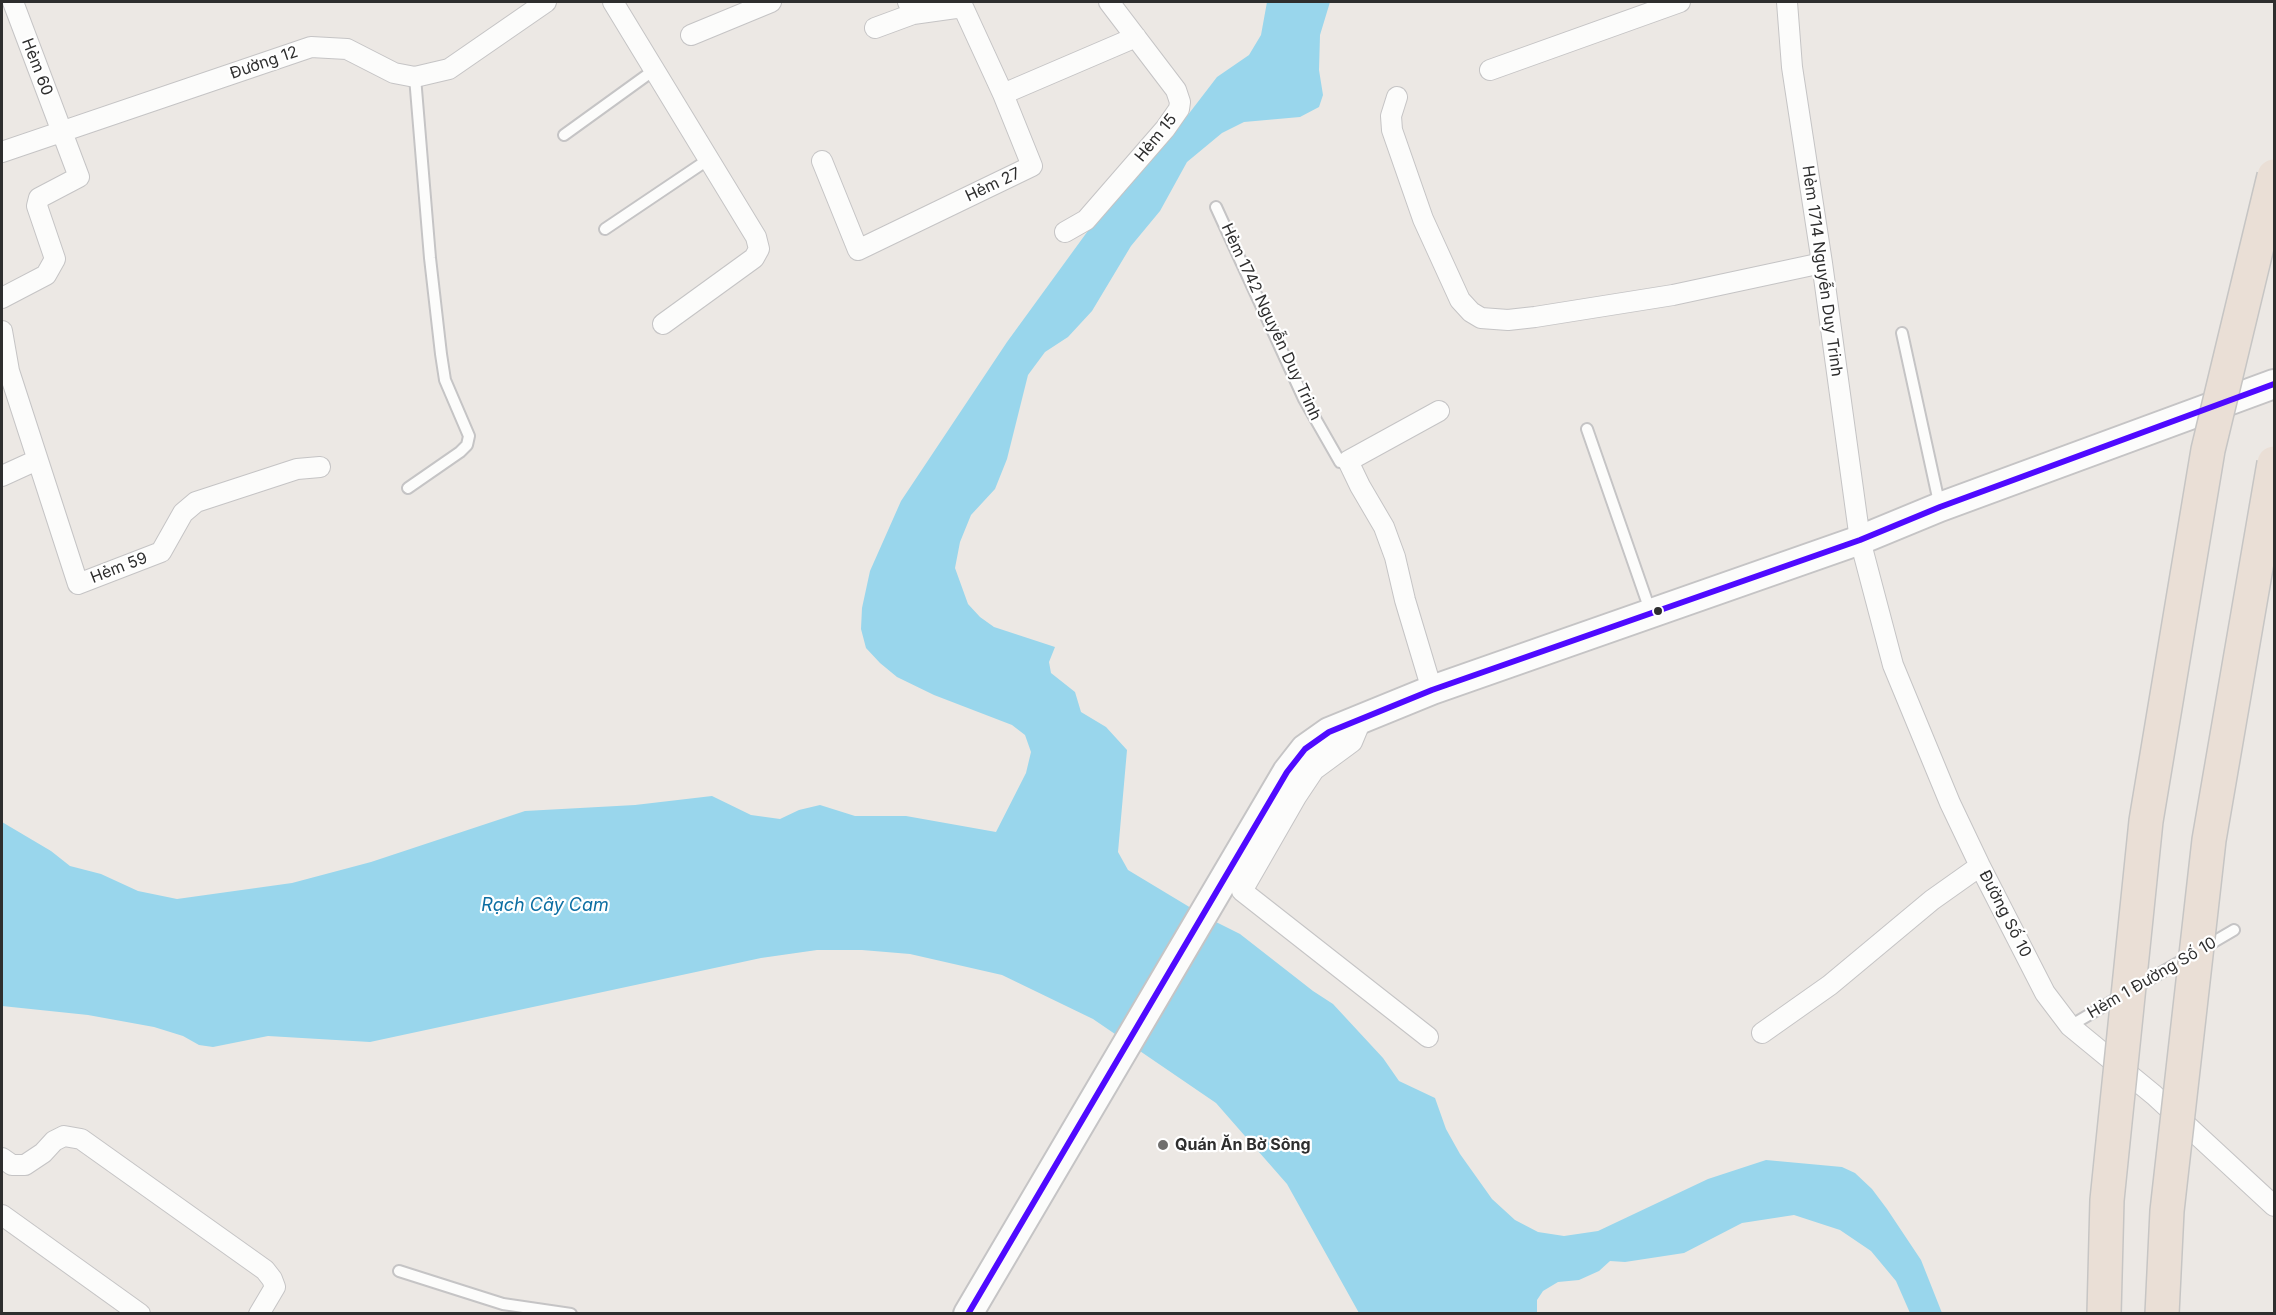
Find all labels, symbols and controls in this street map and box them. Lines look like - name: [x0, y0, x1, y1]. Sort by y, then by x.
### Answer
- street label: Hẻm 60: [17, 36, 57, 98]
- street label: Đường 12: [228, 42, 300, 84]
- street label: Hẻm 15: [1131, 110, 1181, 166]
- street label: Hẻm 27: [962, 164, 1024, 206]
- street label: Hẻm 1714 Nguyễn Duy Trinh: [1798, 164, 1846, 378]
- street label: Hẻm 1742 Nguyễn Duy Trinh: [1217, 220, 1325, 424]
- street label: Hẻm 59: [88, 548, 150, 588]
- unlabelled marker: [1652, 605, 1664, 617]
- street label: Đường Số 10: [1975, 867, 2035, 961]
- water label: Rạch Cây Cam: [481, 895, 609, 917]
- street label: Hẻm 1 Đường Số 10: [2084, 933, 2220, 1023]
- place label: Quán Ăn Bờ Sông: [1175, 1135, 1311, 1155]
- marker: Quán Ăn Bờ Sông: [1156, 1138, 1170, 1152]

